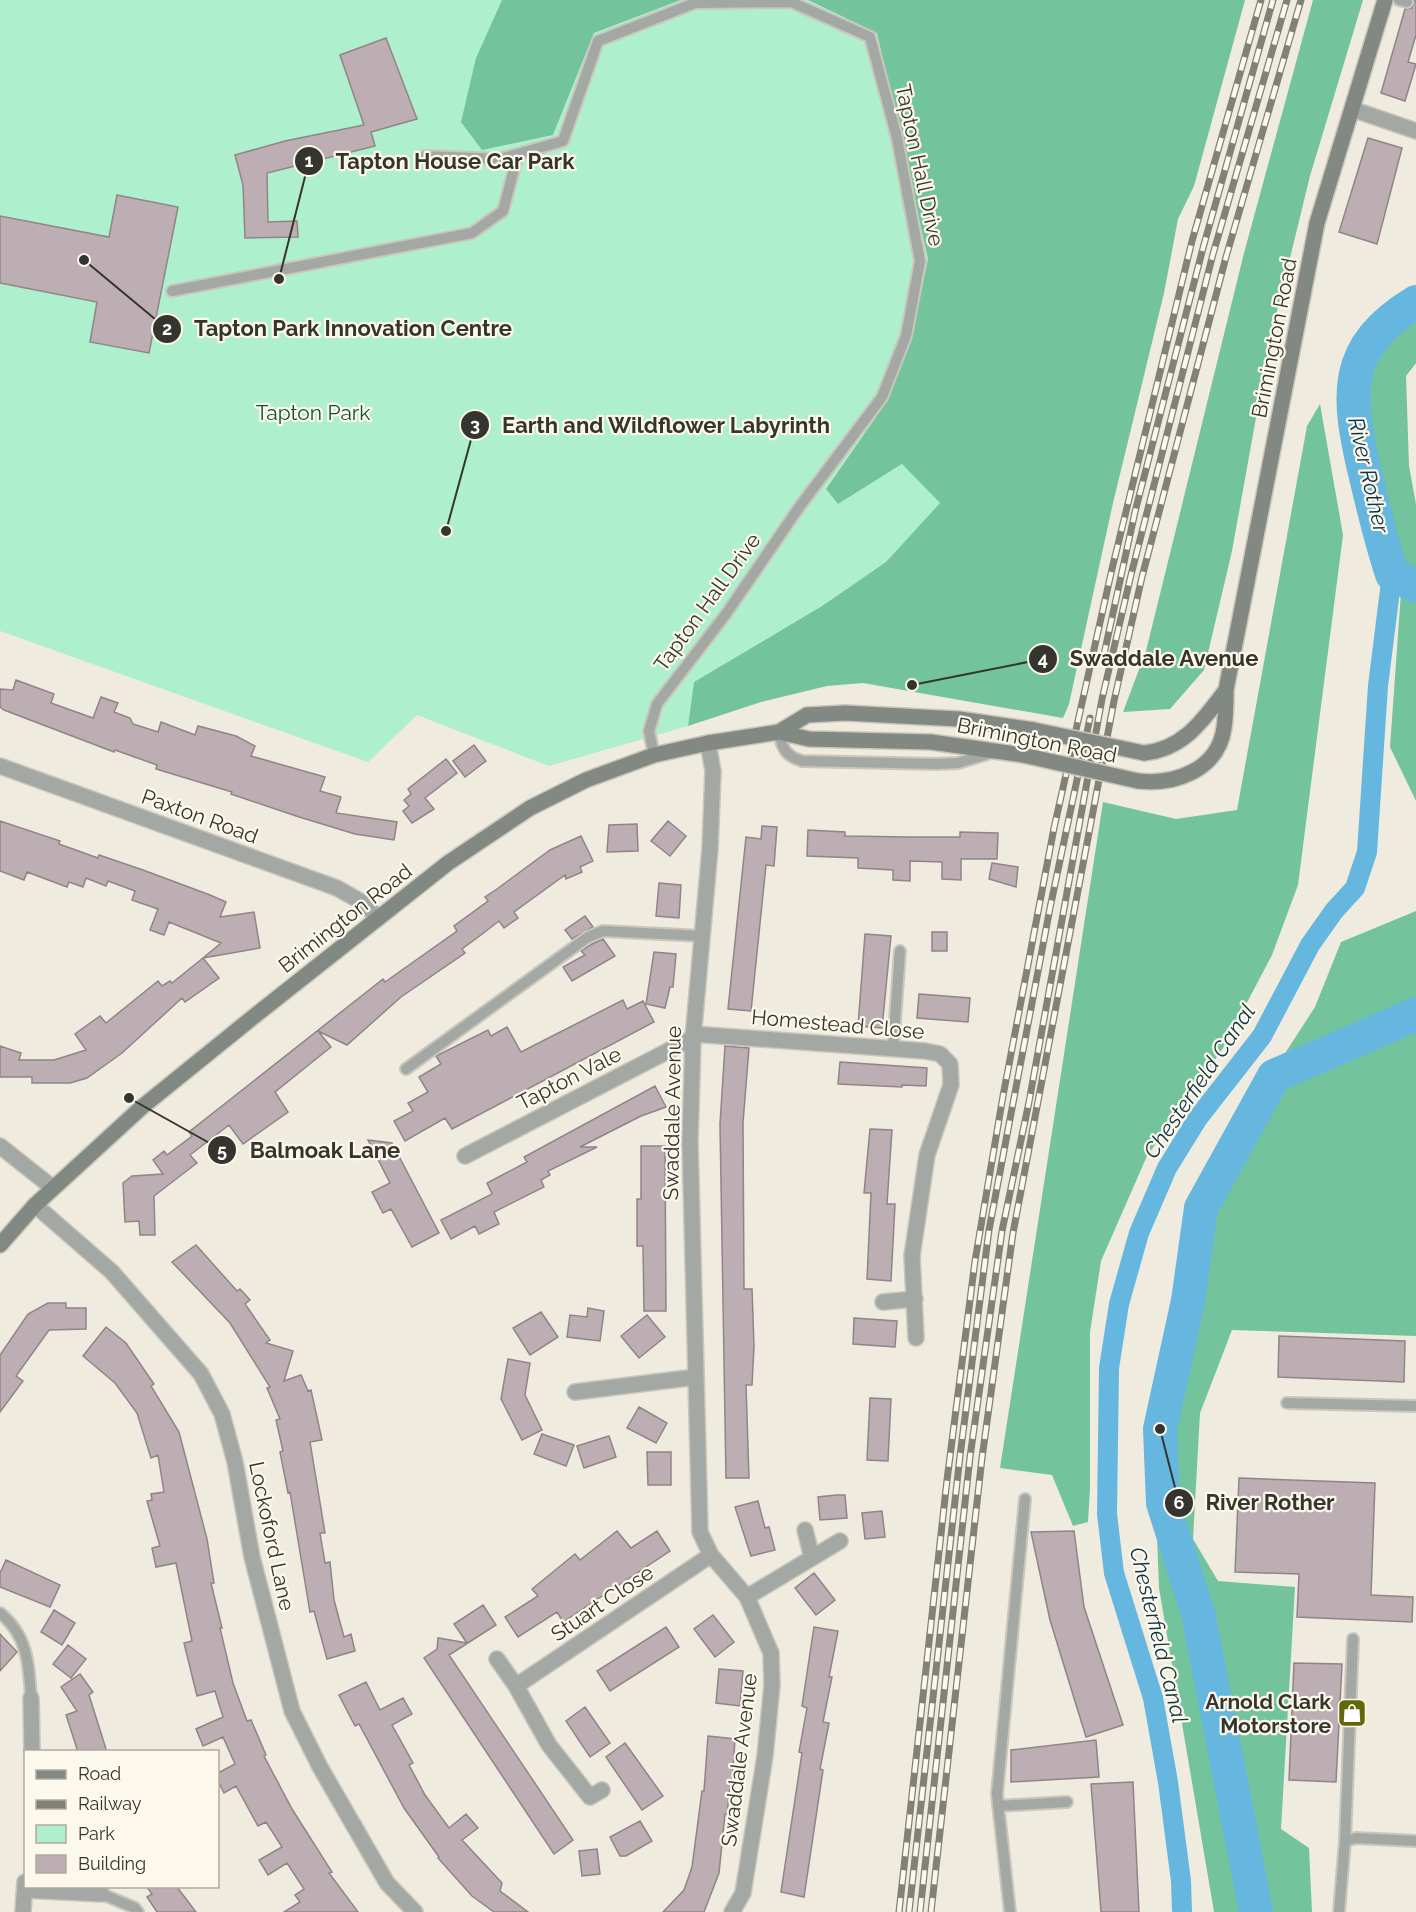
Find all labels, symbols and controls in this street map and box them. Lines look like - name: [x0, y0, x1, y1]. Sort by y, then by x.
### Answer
- street label: Tapton Hall Drive: [891, 82, 949, 248]
- callout: Tapton House Car Park: [294, 141, 587, 181]
- text: Tapton House Car Park: [336, 148, 575, 174]
- text: 1: [305, 150, 314, 171]
- street label: Brimington Road: [1246, 256, 1302, 420]
- callout: Tapton Park Innovation Centre: [152, 309, 524, 349]
- text: Tapton Park Innovation Centre: [194, 315, 512, 341]
- text: 2: [162, 318, 172, 339]
- park label: Tapton Park: [256, 400, 370, 425]
- callout: Earth and Wildflower Labyrinth: [460, 405, 843, 445]
- text: Earth and Wildflower Labyrinth: [502, 412, 830, 438]
- text: 3: [470, 414, 480, 435]
- water label: River Rother: [1343, 415, 1395, 537]
- street label: Tapton Hall Drive: [648, 528, 766, 676]
- callout: Swaddale Avenue: [1028, 639, 1271, 679]
- text: Swaddale Avenue: [1070, 645, 1258, 671]
- text: 4: [1038, 648, 1048, 669]
- street label: Brimington Road: [955, 712, 1119, 768]
- street label: Paxton Road: [138, 783, 262, 849]
- street label: Brimington Road: [273, 858, 417, 978]
- water label: Chesterfield Canal: [1138, 999, 1260, 1163]
- street label: Homestead Close: [750, 1004, 926, 1044]
- street label: Swaddale Avenue: [658, 1025, 686, 1201]
- street label: Tapton Vale: [513, 1041, 625, 1115]
- callout: Balmoak Lane: [207, 1130, 412, 1170]
- text: Balmoak Lane: [250, 1137, 400, 1163]
- text: 5: [217, 1140, 227, 1161]
- street label: Lockoford Lane: [244, 1459, 300, 1613]
- callout: River Rother: [1164, 1483, 1347, 1523]
- text: River Rother: [1205, 1489, 1335, 1515]
- text: 6: [1174, 1492, 1185, 1513]
- water label: Chesterfield Canal: [1125, 1544, 1194, 1726]
- street label: Stuart Close: [546, 1560, 658, 1646]
- street label: Swaddale Avenue: [716, 1672, 762, 1848]
- place label: Arnold Clark Motorstore: [1205, 1689, 1331, 1738]
- shop icon: Arnold Clark Motorstore: [1336, 1697, 1368, 1729]
- legend: [24, 1750, 219, 1888]
- text: Road: [78, 1763, 121, 1784]
- text: Railway: [78, 1793, 142, 1814]
- text: Park: [78, 1823, 115, 1844]
- text: Building: [78, 1853, 146, 1874]

